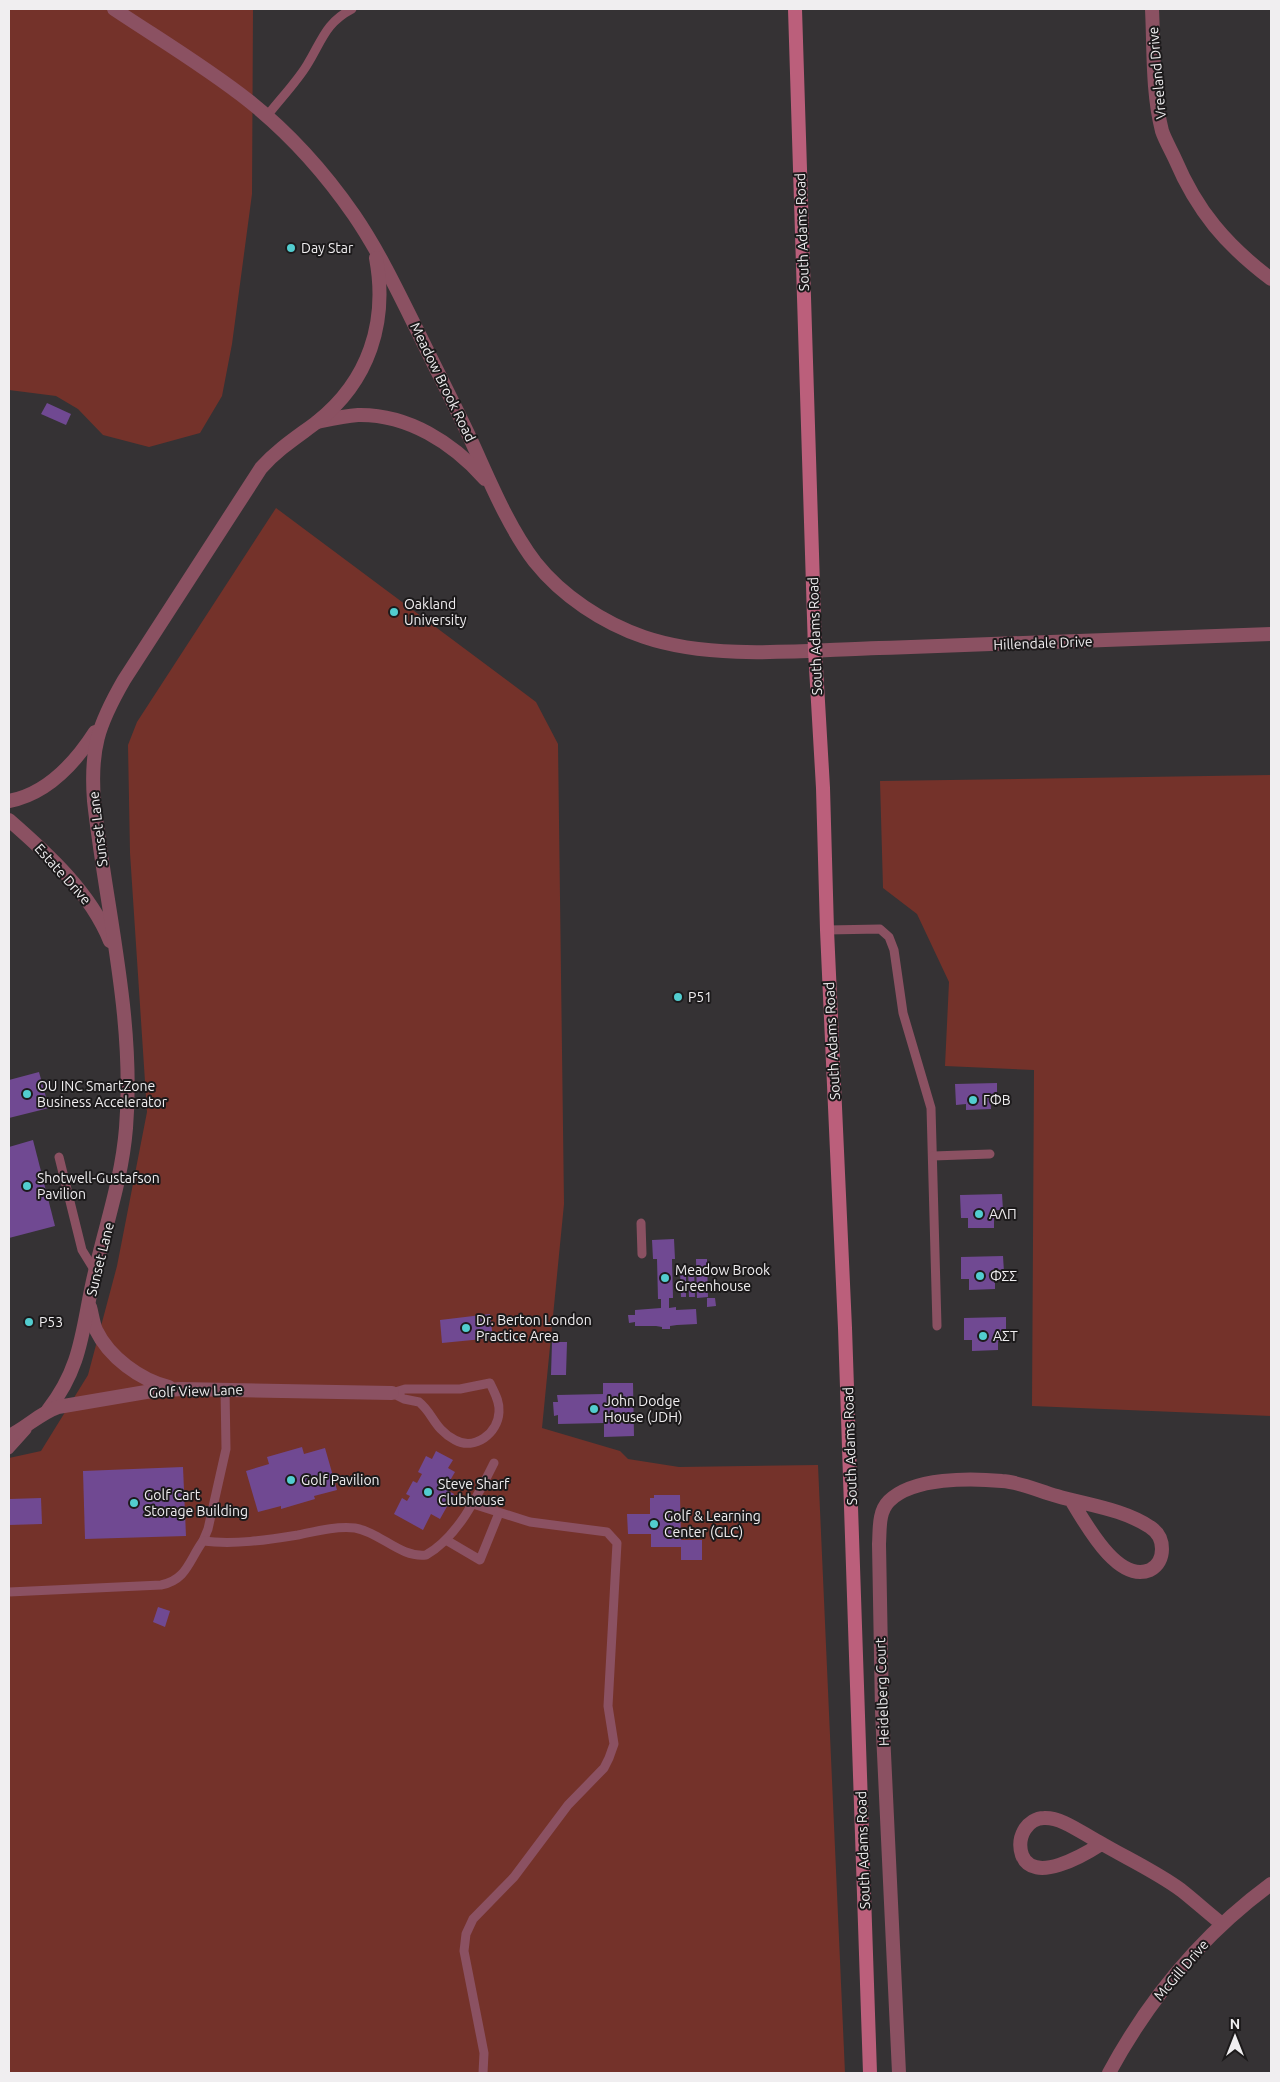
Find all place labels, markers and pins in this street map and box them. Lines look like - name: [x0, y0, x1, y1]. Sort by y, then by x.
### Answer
- place label: Day Star: [301, 240, 354, 256]
- marker: Day Star: [285, 242, 297, 254]
- place label: Oakland University: [404, 596, 467, 628]
- marker: Oakland University: [388, 606, 400, 618]
- place label: P51: [688, 989, 712, 1005]
- marker: P51: [672, 991, 684, 1003]
- place label: OU INC SmartZone Business Accelerator: [37, 1078, 168, 1110]
- marker: OU INC SmartZone Business Accelerator: [21, 1088, 33, 1100]
- place label: ΓΦB: [983, 1092, 1011, 1108]
- marker: ΓΦB: [967, 1094, 979, 1106]
- place label: Shotwell-Gustafson Pavilion: [37, 1170, 160, 1202]
- marker: Shotwell-Gustafson Pavilion: [21, 1180, 33, 1192]
- place label: AΛΠ: [989, 1206, 1017, 1222]
- marker: AΛΠ: [973, 1208, 985, 1220]
- place label: Meadow Brook Greenhouse: [675, 1262, 770, 1294]
- place label: ΦΣΣ: [990, 1268, 1017, 1284]
- marker: ΦΣΣ: [974, 1270, 986, 1282]
- marker: Meadow Brook Greenhouse: [659, 1272, 671, 1284]
- place label: Dr. Berton London Practice Area: [476, 1312, 592, 1344]
- place label: P53: [39, 1314, 63, 1330]
- marker: P53: [23, 1316, 35, 1328]
- marker: Dr. Berton London Practice Area: [460, 1322, 472, 1334]
- place label: AΣΤ: [993, 1328, 1018, 1344]
- marker: AΣΤ: [977, 1330, 989, 1342]
- place label: John Dodge House (JDH): [604, 1393, 682, 1425]
- marker: John Dodge House (JDH): [588, 1403, 600, 1415]
- place label: Golf Pavilion: [301, 1472, 380, 1488]
- marker: Golf Pavilion: [285, 1474, 297, 1486]
- place label: Steve Sharf Clubhouse: [438, 1476, 510, 1508]
- marker: Steve Sharf Clubhouse: [422, 1486, 434, 1498]
- place label: Golf Cart Storage Building: [144, 1487, 248, 1519]
- marker: Golf Cart Storage Building: [128, 1497, 140, 1509]
- place label: Golf & Learning Center (GLC): [664, 1508, 761, 1540]
- marker: Golf & Learning Center (GLC): [648, 1518, 660, 1530]

